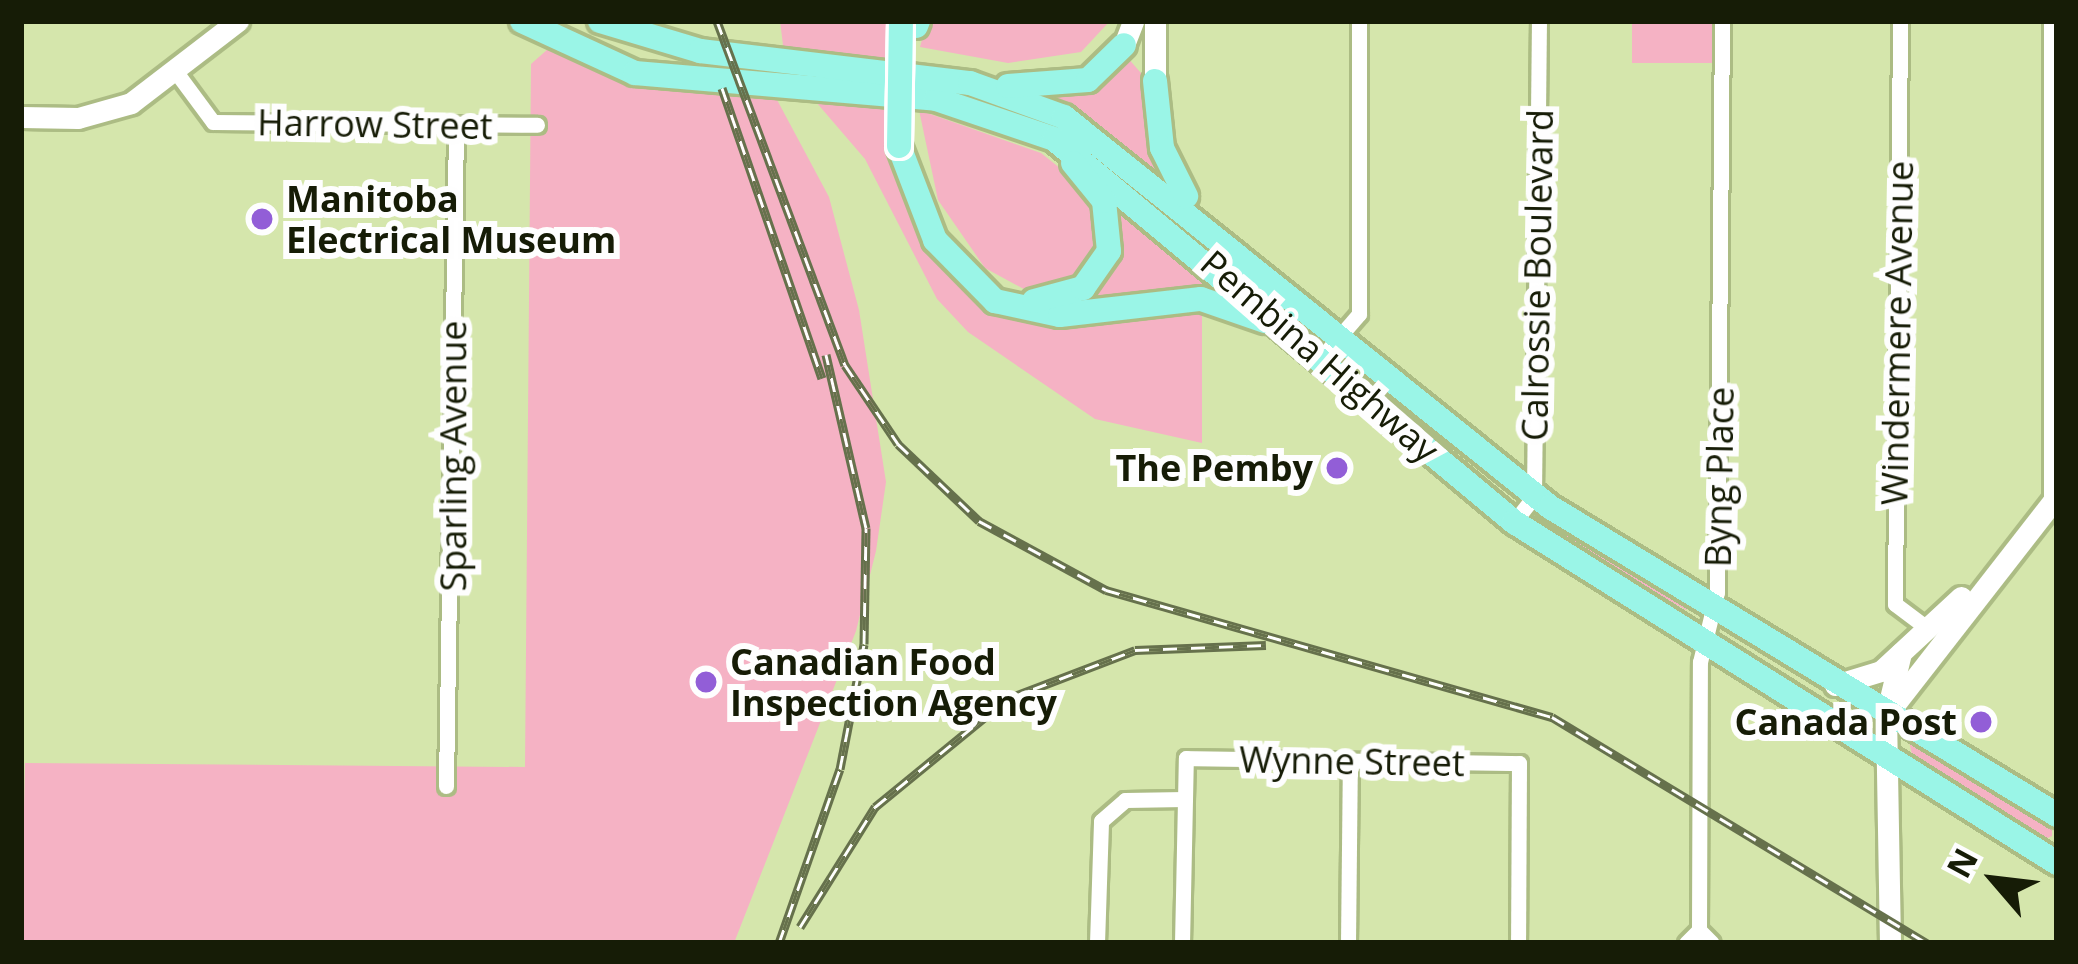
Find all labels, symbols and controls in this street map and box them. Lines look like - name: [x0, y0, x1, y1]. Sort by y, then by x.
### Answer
- street label: Harrow Street: [257, 100, 493, 148]
- street label: Calrossie Boulevard: [1513, 109, 1561, 441]
- street label: Windermere Avenue: [1872, 160, 1922, 506]
- place label: Manitoba Electrical Museum: [286, 176, 616, 261]
- marker: Manitoba Electrical Museum: [249, 206, 275, 232]
- street label: Pembina Highway: [1192, 241, 1448, 471]
- street label: Sparling Avenue: [431, 321, 475, 591]
- street label: Byng Place: [1696, 386, 1742, 568]
- place label: The Pemby: [1115, 446, 1313, 490]
- marker: The Pemby: [1324, 455, 1350, 481]
- place label: Canadian Food Inspection Agency: [730, 639, 1057, 724]
- marker: Canadian Food Inspection Agency: [693, 669, 719, 695]
- place label: Canada Post: [1735, 700, 1957, 744]
- marker: Canada Post: [1968, 709, 1994, 735]
- street label: Wynne Street: [1239, 737, 1465, 785]
- north arrow: [1934, 820, 2054, 940]
- text: N: [1936, 840, 1988, 885]

